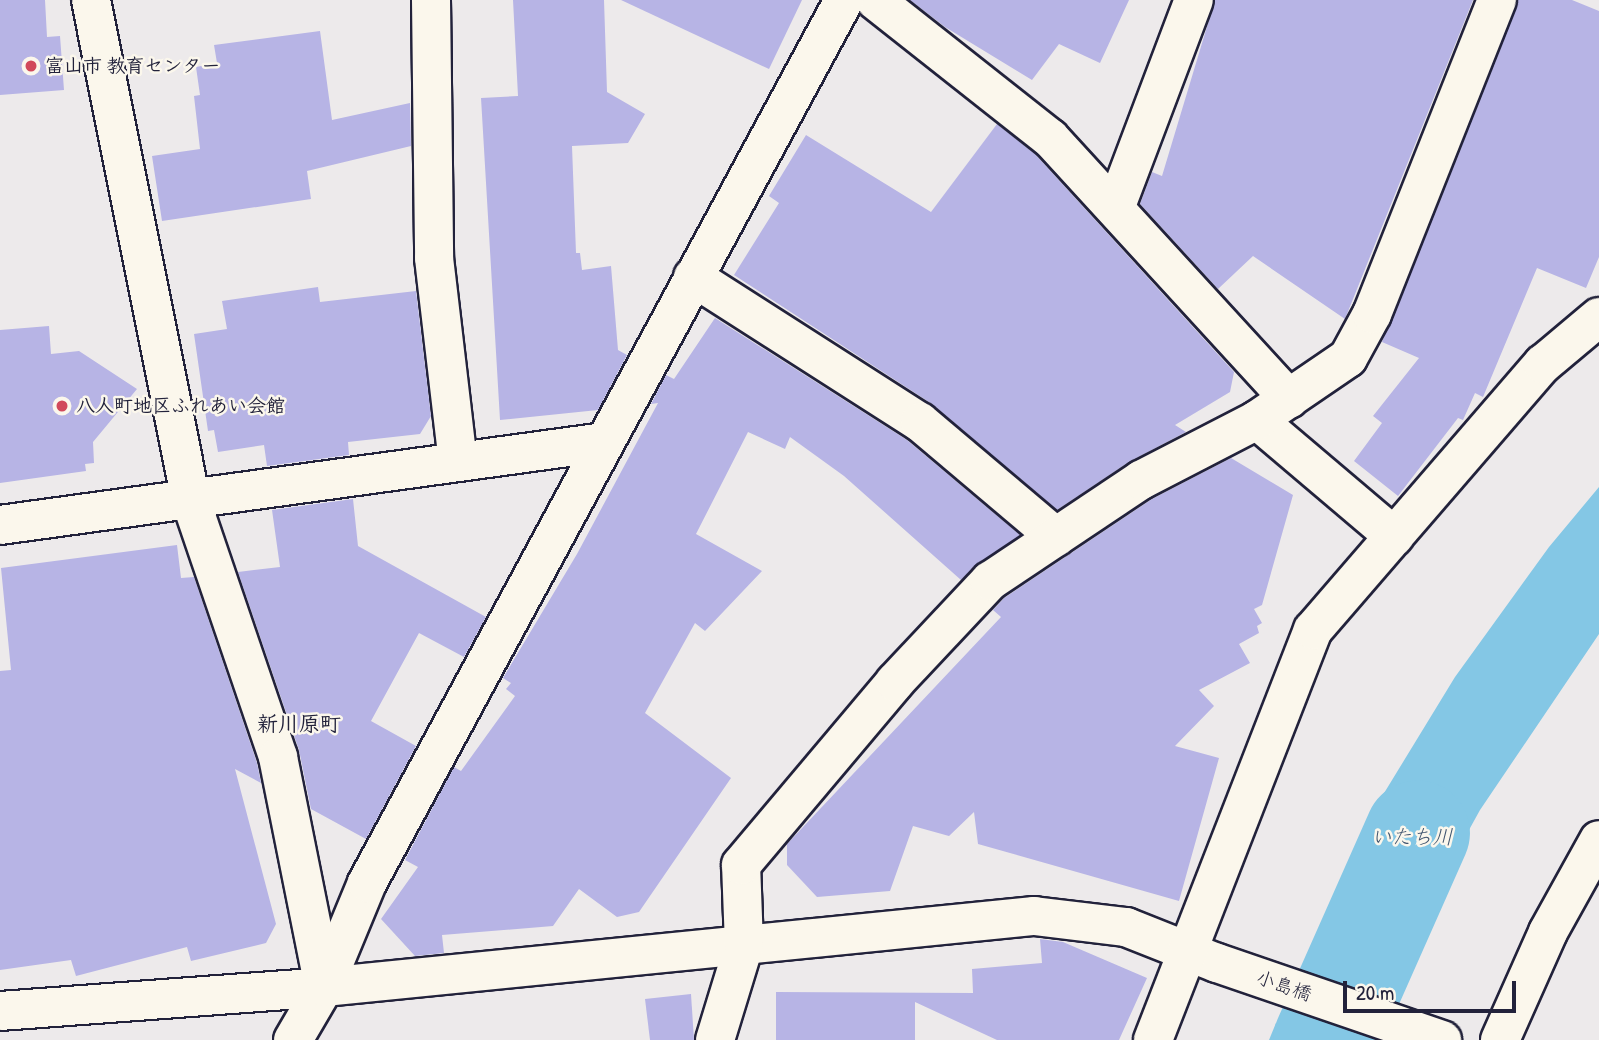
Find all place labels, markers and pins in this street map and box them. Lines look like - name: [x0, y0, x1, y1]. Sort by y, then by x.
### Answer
- place label: 富山市 教育センター: [45, 55, 220, 77]
- marker: 富山市 教育センター: [23, 58, 39, 74]
- place label: 八人町地区ふれあい会館: [76, 395, 285, 417]
- marker: 八人町地区ふれあい会館: [54, 398, 70, 414]

